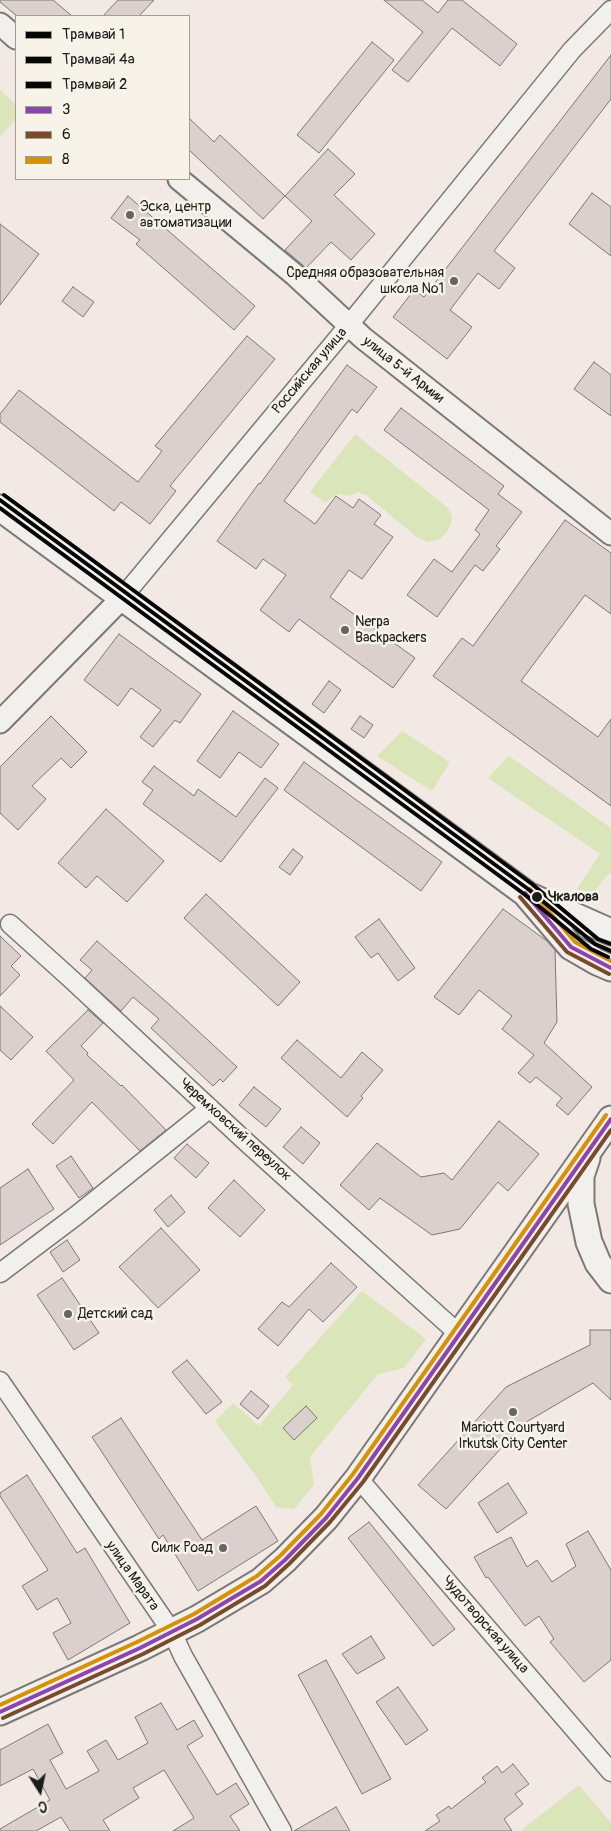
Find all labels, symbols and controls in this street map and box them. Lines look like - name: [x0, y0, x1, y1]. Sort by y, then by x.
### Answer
- legend: [15, 15, 190, 180]
- text: Трамвай 1: [62, 25, 125, 44]
- text: Трамвай 4a: [62, 50, 135, 69]
- text: Трамвай 2: [62, 75, 127, 94]
- text: 3: [62, 100, 70, 119]
- text: 6: [62, 125, 71, 144]
- text: 8: [62, 150, 70, 169]
- place label: Эска, центр автоматизации: [140, 199, 231, 232]
- marker: Эска, центр автоматизации: [124, 209, 136, 221]
- place label: Средняя образовательная школа №1: [286, 265, 444, 298]
- marker: Средняя образовательная школа №1: [448, 275, 460, 287]
- street label: Российская улица: [269, 325, 351, 417]
- street label: улица 5-й Армии: [359, 333, 447, 407]
- place label: Nerpa Backpackers: [355, 614, 427, 646]
- marker: Nerpa Backpackers: [339, 624, 351, 636]
- place label: Чкалова: [548, 889, 598, 905]
- marker: Чкалова: [530, 890, 544, 904]
- street label: Черемховский переулок: [175, 1075, 295, 1185]
- place label: Детский сад: [78, 1306, 153, 1322]
- marker: Детский сад: [62, 1308, 74, 1320]
- marker: Mariott Courtyard Irkutsk City Center: [507, 1406, 519, 1418]
- place label: Mariott Courtyard Irkutsk City Center: [459, 1420, 567, 1452]
- street label: улица Марата: [102, 1538, 162, 1614]
- place label: Силк Роад: [151, 1540, 213, 1556]
- marker: Силк Роад: [217, 1542, 229, 1554]
- street label: Чудотворская улица: [438, 1573, 532, 1677]
- north arrow: [15, 1766, 65, 1816]
- text: С: [37, 1797, 48, 1815]

